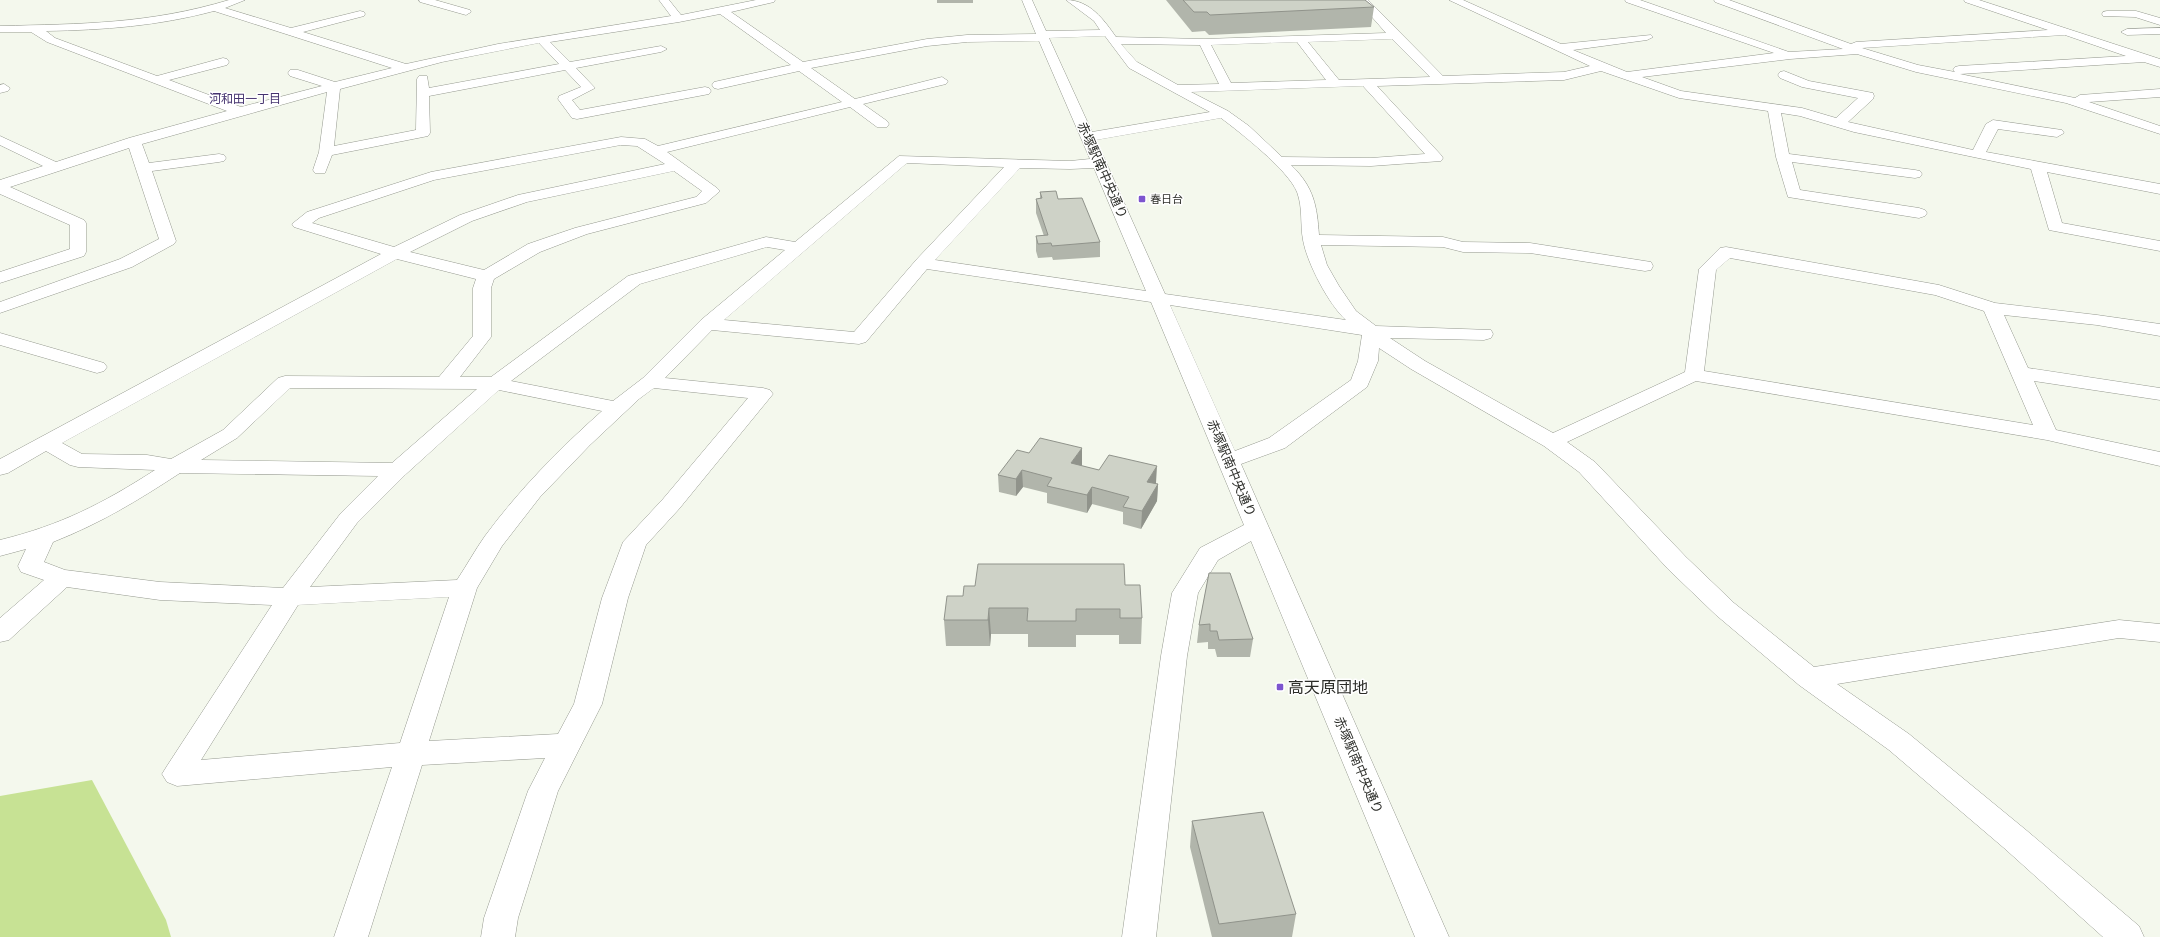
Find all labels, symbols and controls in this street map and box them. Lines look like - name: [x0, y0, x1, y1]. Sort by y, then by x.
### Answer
- district label: 河和田一丁目: [209, 91, 281, 106]
- street label: 赤塚駅南中央通り: [1075, 119, 1131, 221]
- place label: 春日台: [1150, 192, 1183, 206]
- marker: 春日台: [1137, 194, 1147, 204]
- street label: 赤塚駅南中央通り: [1204, 417, 1260, 519]
- place label: 高天原団地: [1288, 678, 1368, 697]
- marker: 高天原団地: [1275, 682, 1285, 692]
- street label: 赤塚駅南中央通り: [1331, 714, 1387, 816]

